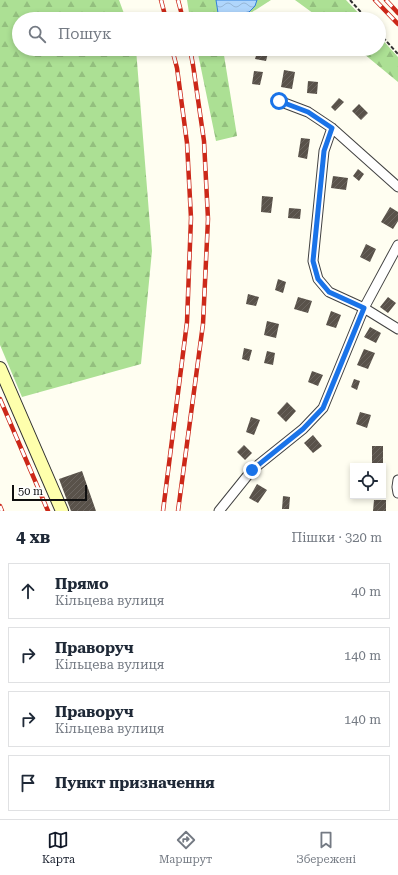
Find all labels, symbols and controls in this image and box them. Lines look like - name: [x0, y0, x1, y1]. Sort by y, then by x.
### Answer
- search box: [12, 12, 386, 56]
- icon: search: [26, 23, 48, 45]
- text: Пошук: [58, 25, 111, 43]
- route start: [270, 92, 288, 110]
- route end: [243, 461, 261, 479]
- map controls: [350, 463, 386, 499]
- button: locate: [350, 463, 386, 499]
- scale bar: [12, 483, 87, 502]
- text: 50 m: [18, 485, 43, 498]
- text: 4 хв: [16, 527, 50, 547]
- text: Пішки · 320 m: [292, 530, 382, 545]
- text: Прямо: [55, 575, 109, 593]
- icon: ahead: [17, 580, 39, 602]
- text: 40 m: [351, 584, 381, 599]
- text: Кільцева вулиця: [55, 593, 164, 608]
- text: Праворуч: [55, 639, 134, 657]
- icon: right: [17, 644, 39, 666]
- text: 140 m: [344, 648, 381, 663]
- text: Кільцева вулиця: [55, 657, 164, 672]
- text: Праворуч: [55, 703, 134, 721]
- icon: right: [17, 708, 39, 730]
- text: 140 m: [344, 712, 381, 727]
- text: Кільцева вулиця: [55, 721, 164, 736]
- icon: arrive: [17, 772, 39, 794]
- text: Пункт призначення: [55, 774, 215, 792]
- tab: Карта: [42, 829, 75, 866]
- tab: Маршрут: [159, 829, 212, 866]
- tab: Збережені: [296, 829, 356, 866]

